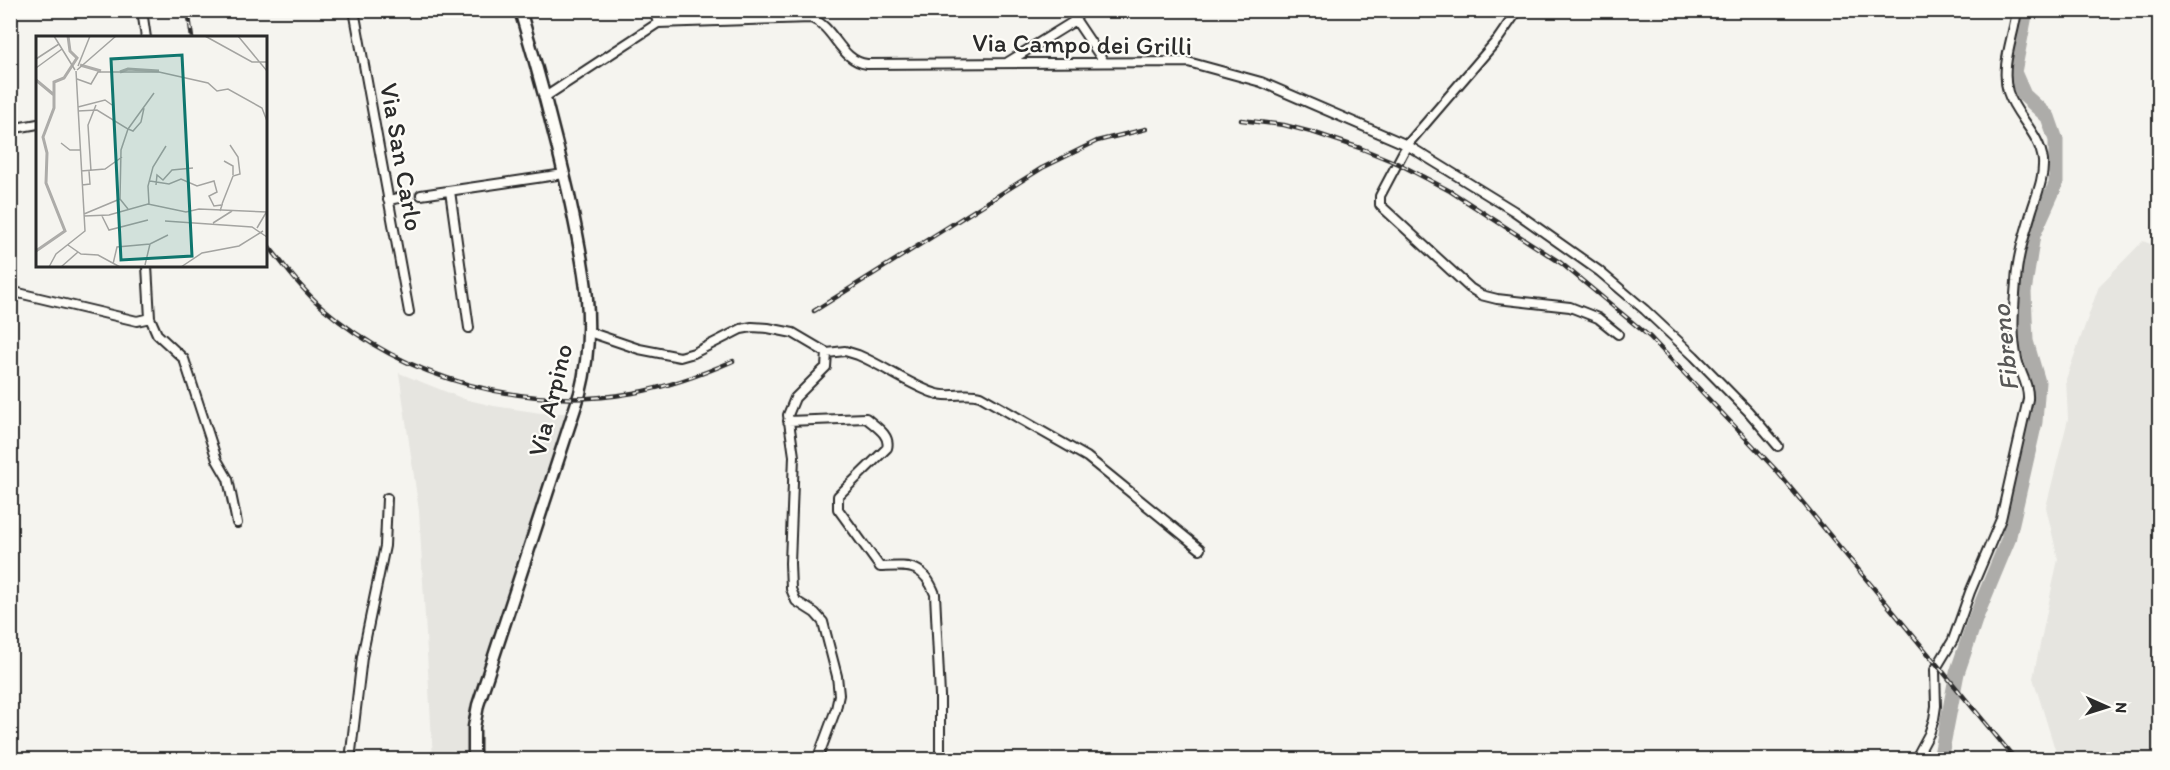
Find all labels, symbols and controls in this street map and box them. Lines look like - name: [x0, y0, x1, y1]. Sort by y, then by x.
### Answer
- street label: Via Campo dei Grilli: [972, 26, 1192, 62]
- inset map: [36, 36, 267, 267]
- street label: Via San Carlo: [373, 80, 431, 234]
- water label: Fibreno: [1983, 302, 2025, 393]
- street label: Via Arpino: [521, 340, 579, 460]
- north arrow: [2077, 677, 2137, 737]
- text: N: [2112, 702, 2131, 714]

